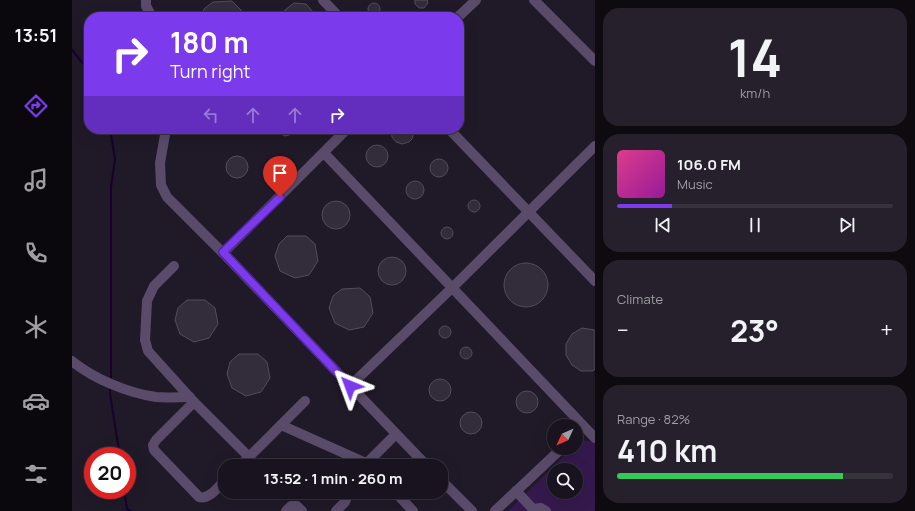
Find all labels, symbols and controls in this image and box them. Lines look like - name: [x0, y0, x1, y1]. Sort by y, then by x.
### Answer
- text: 14: [728, 22, 782, 93]
- text: 13:51: [15, 23, 57, 47]
- text: 180 m: [170, 23, 249, 61]
- icon: right: [104, 28, 156, 80]
- text: Turn right: [170, 59, 251, 83]
- text: km/h: [740, 84, 770, 102]
- icon: directions: [22, 92, 50, 120]
- icon: left: [200, 104, 222, 126]
- icon: ahead: [242, 104, 264, 126]
- icon: ahead: [284, 104, 306, 126]
- icon: right: [326, 104, 348, 126]
- text: 106.0 FM: [677, 154, 741, 175]
- pin: [263, 156, 297, 197]
- icon: arrive: [269, 162, 291, 184]
- icon: music: [22, 166, 50, 194]
- text: Music: [677, 175, 713, 193]
- icon: previous: [652, 214, 674, 236]
- icon: pause: [744, 214, 766, 236]
- icon: next: [836, 214, 858, 236]
- icon: phone: [22, 239, 50, 267]
- text: Climate: [617, 290, 663, 308]
- text: 23°: [730, 310, 779, 351]
- icon: climate: [22, 313, 50, 341]
- text: −: [617, 315, 629, 345]
- text: +: [880, 315, 893, 345]
- position arrow: [329, 365, 371, 407]
- icon: car: [22, 387, 50, 415]
- text: Range · 82%: [617, 410, 690, 428]
- north arrow: [547, 419, 583, 455]
- map controls: [547, 419, 583, 499]
- text: 410 km: [617, 430, 717, 471]
- speed limit sign: 20: [84, 447, 136, 499]
- icon: filters: [22, 460, 50, 488]
- button: search: [547, 463, 583, 499]
- text: 13:52 · 1 min · 260 m: [263, 468, 403, 489]

